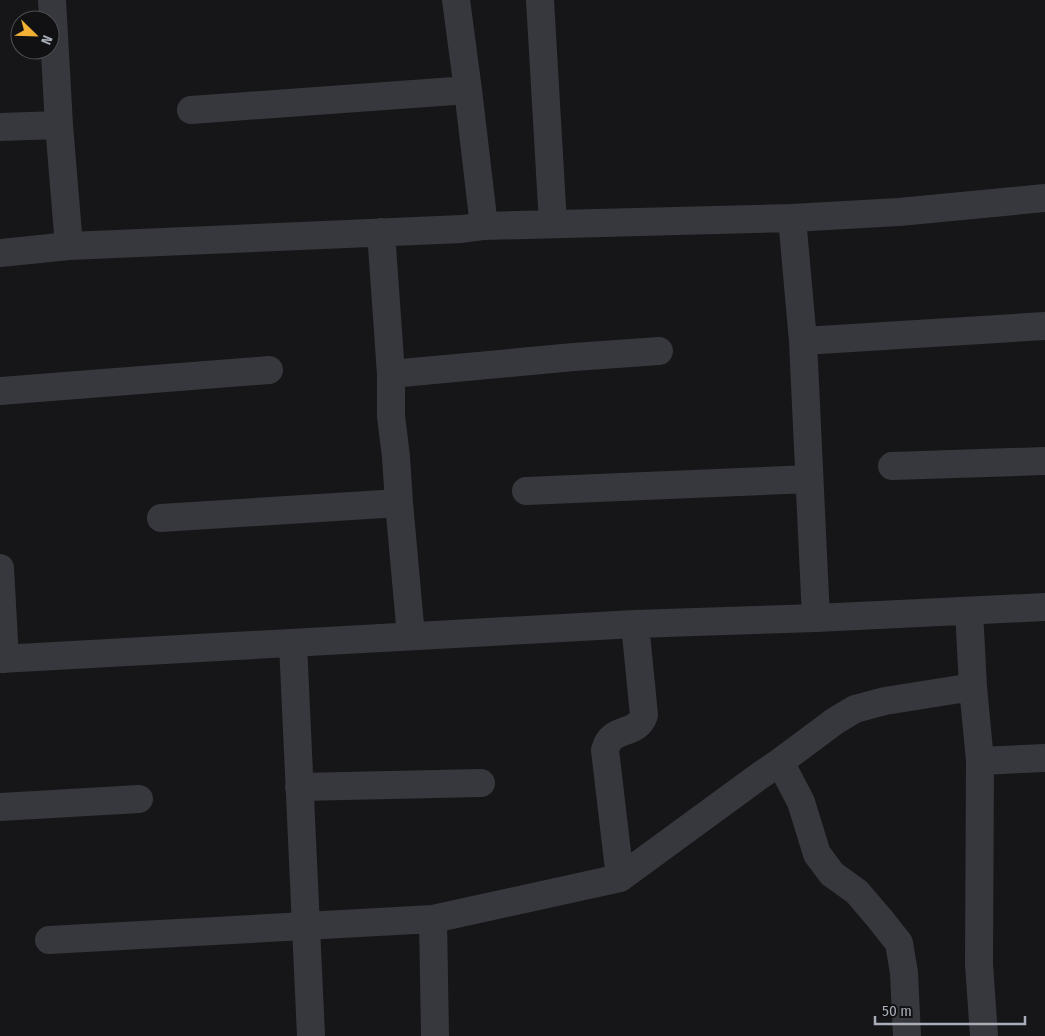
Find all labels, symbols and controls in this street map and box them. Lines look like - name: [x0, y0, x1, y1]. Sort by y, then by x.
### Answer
- north arrow: [10, 10, 60, 60]
- text: N: [37, 33, 56, 47]
- scale bar: [875, 994, 1025, 1026]
- text: 50 m: [882, 1002, 912, 1020]

